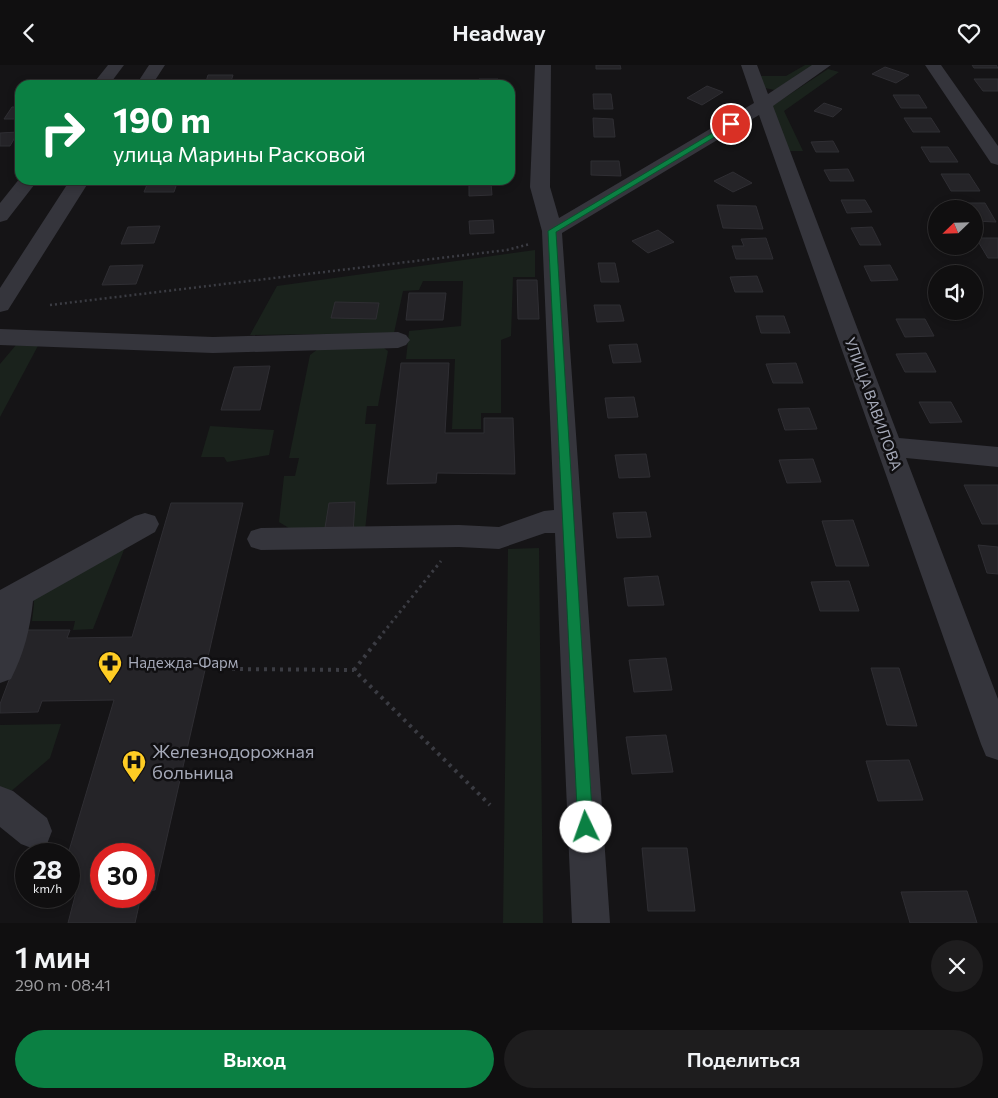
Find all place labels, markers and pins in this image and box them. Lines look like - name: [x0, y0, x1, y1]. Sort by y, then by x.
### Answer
- pin: [710, 103, 752, 145]
- pharmacy icon: Надежда-Фарм: [97, 650, 123, 684]
- place label: Надежда-Фарм: [128, 653, 239, 671]
- place label: Железнодорожная больница: [152, 740, 314, 783]
- hospital icon: Железнодорожная больница: [121, 749, 147, 783]

